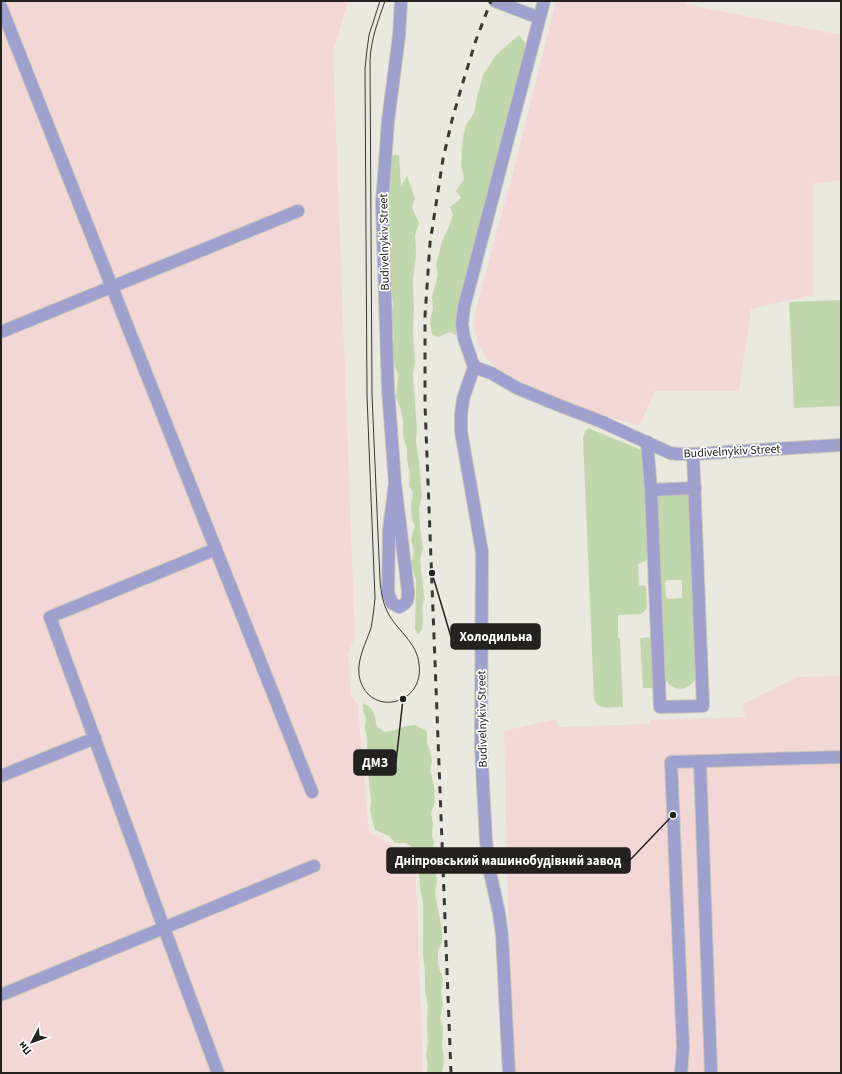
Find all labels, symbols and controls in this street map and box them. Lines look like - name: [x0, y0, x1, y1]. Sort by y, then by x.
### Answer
- street label: Budivelnykiv Street: [375, 193, 394, 291]
- street label: Budivelnykiv Street: [683, 440, 781, 463]
- callout: Холодильна: [451, 624, 540, 649]
- text: Холодильна: [460, 628, 533, 646]
- street label: Budivelnykiv Street: [473, 670, 492, 768]
- callout: ДМЗ: [354, 750, 396, 775]
- text: ДМЗ: [362, 754, 388, 772]
- callout: Дніпровський машинобудівний завод: [387, 848, 630, 873]
- text: Дніпровський машинобудівний завод: [395, 852, 622, 870]
- north arrow: [12, 1022, 52, 1062]
- text: Пн: [15, 1038, 35, 1058]

